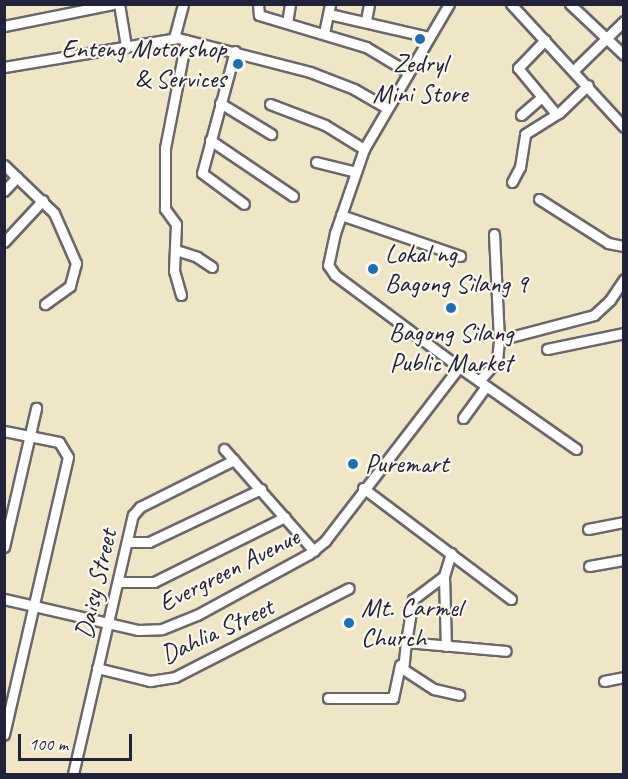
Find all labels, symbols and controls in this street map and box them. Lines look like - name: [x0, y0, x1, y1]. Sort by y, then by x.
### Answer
- marker: Zedryl Mini Store: [413, 32, 427, 46]
- place label: Enteng Motorshop & Services: [61, 33, 226, 94]
- place label: Zedryl Mini Store: [372, 48, 468, 110]
- marker: Enteng Motorshop & Services: [231, 57, 245, 71]
- place label: Lokal ng Bagong Silang 9: [385, 238, 527, 300]
- marker: Lokal ng Bagong Silang 9: [366, 262, 380, 276]
- marker: Bagong Silang Public Market: [444, 301, 458, 315]
- place label: Bagong Silang Public Market: [389, 317, 513, 378]
- place label: Puremart: [365, 448, 448, 480]
- marker: Puremart: [346, 457, 360, 471]
- street label: Evergreen Avenue: [154, 521, 304, 619]
- street label: Daisy Street: [68, 526, 124, 642]
- street label: Dahlia Street: [155, 591, 279, 671]
- place label: Mt. Carmel Church: [361, 592, 462, 654]
- marker: Mt. Carmel Church: [342, 616, 356, 630]
- scale bar: [21, 722, 135, 760]
- text: 100 m: [29, 733, 68, 755]

